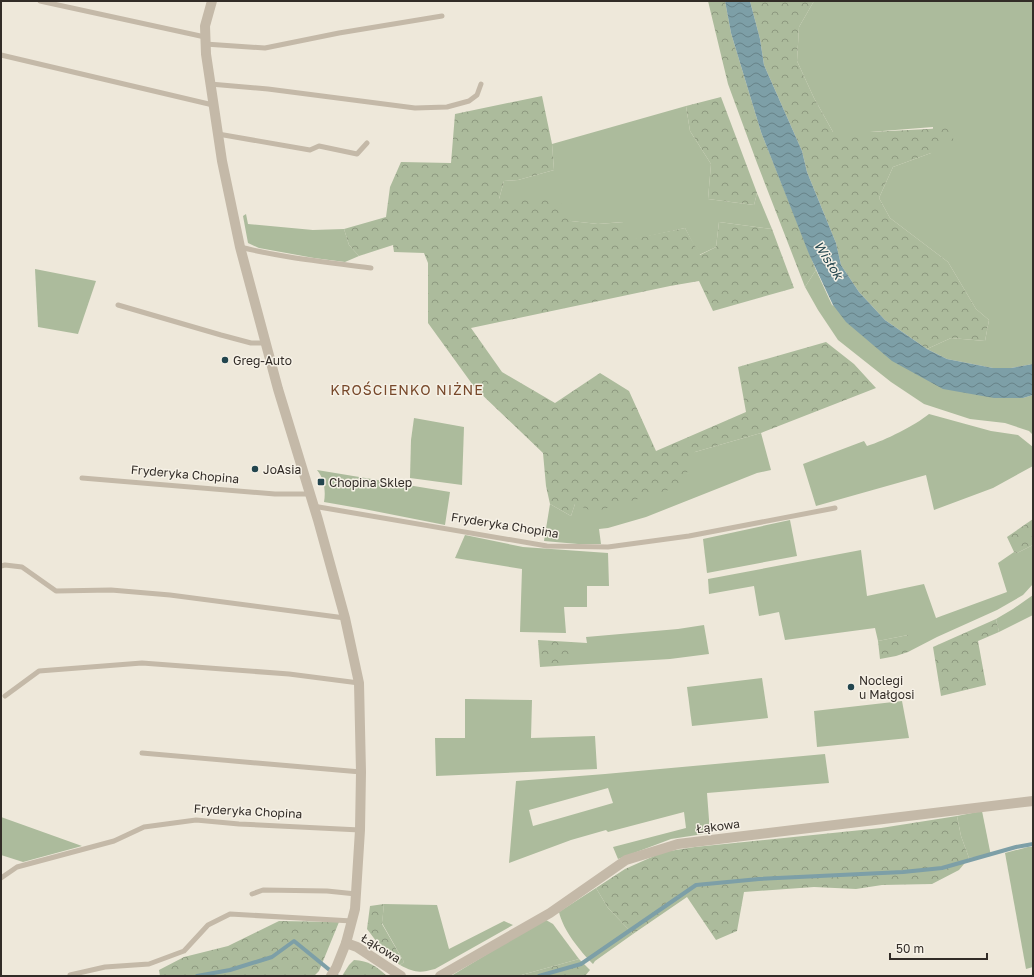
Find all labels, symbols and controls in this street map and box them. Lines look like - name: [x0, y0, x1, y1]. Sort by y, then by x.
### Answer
- water label: Wisłok: [811, 238, 848, 284]
- place label: Greg-Auto: [233, 353, 292, 368]
- marker: Greg-Auto: [220, 355, 230, 365]
- district label: KROŚCIENKO NIŻNE: [330, 381, 484, 398]
- street label: Fryderyka Chopina: [130, 462, 240, 486]
- place label: JoAsia: [263, 462, 301, 477]
- marker: JoAsia: [250, 464, 260, 474]
- place label: Chopina Sklep: [329, 475, 412, 490]
- marker: Chopina Sklep: [316, 477, 326, 487]
- street label: Fryderyka Chopina: [450, 509, 560, 541]
- place label: Noclegi u Małgosi: [859, 673, 914, 702]
- marker: Noclegi u Małgosi: [846, 682, 856, 692]
- street label: Fryderyka Chopina: [193, 801, 303, 821]
- street label: Łąkowa: [695, 816, 741, 836]
- street label: Łąkowa: [358, 930, 404, 966]
- scale bar: [890, 935, 987, 961]
- text: 50 m: [896, 941, 924, 956]

